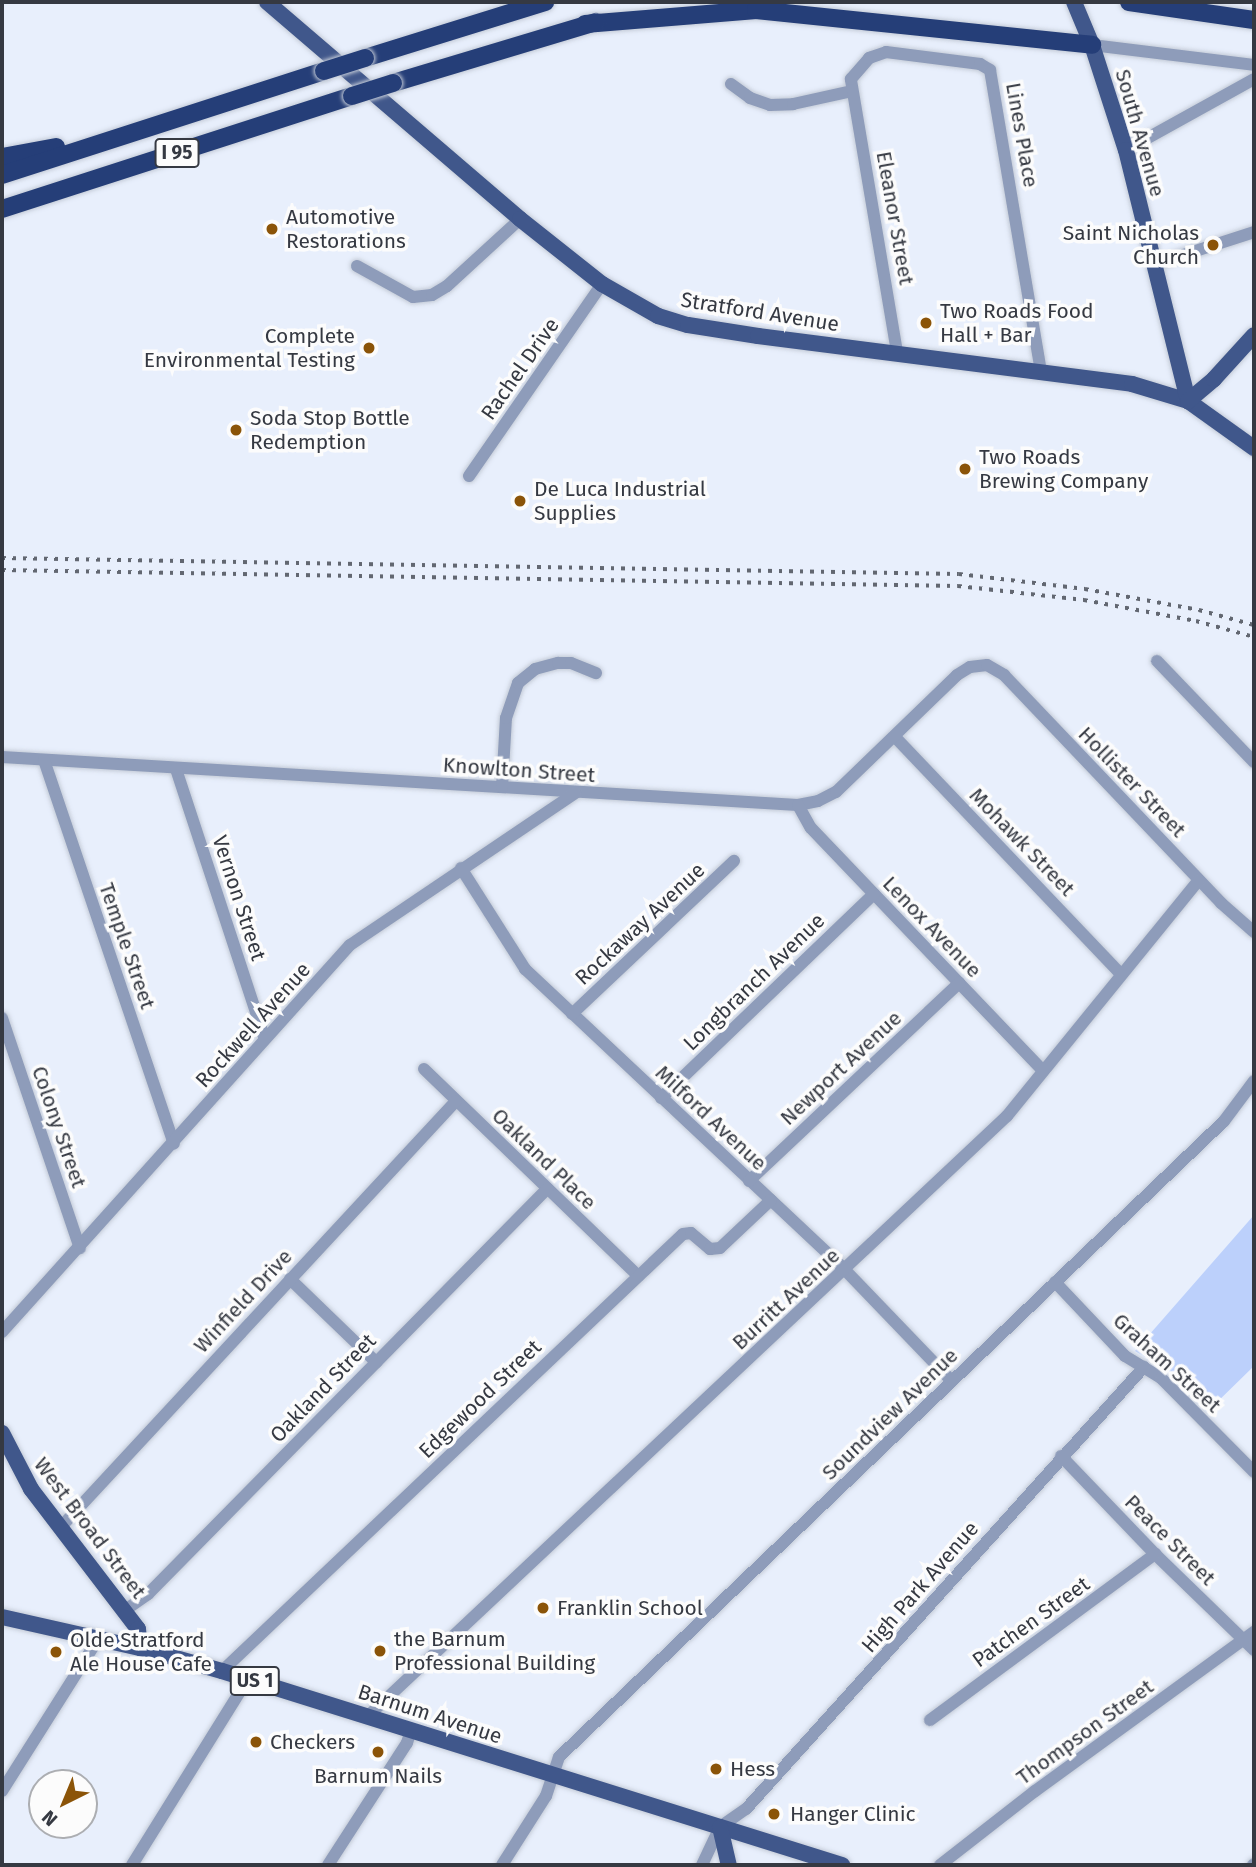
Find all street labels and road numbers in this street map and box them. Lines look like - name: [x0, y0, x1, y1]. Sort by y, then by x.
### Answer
- street label: South Avenue: [1110, 67, 1170, 199]
- street label: Lines Place: [1000, 81, 1044, 189]
- road number: I 95: [154, 138, 200, 168]
- street label: Eleanor Street: [871, 149, 919, 287]
- street label: Stratford Avenue: [679, 287, 841, 337]
- street label: Rachel Drive: [476, 313, 564, 425]
- street label: Hollister Street: [1073, 721, 1191, 843]
- street label: Knowlton Street: [442, 752, 596, 788]
- street label: Mohawk Street: [964, 783, 1080, 901]
- street label: Vernon Street: [207, 832, 271, 964]
- street label: Rockaway Avenue: [570, 858, 710, 990]
- street label: Lenox Avenue: [877, 871, 987, 983]
- street label: Temple Street: [94, 880, 160, 1012]
- street label: Longbranch Avenue: [678, 908, 830, 1056]
- street label: Rockwell Avenue: [190, 957, 316, 1093]
- street label: Newport Avenue: [775, 1005, 907, 1131]
- street label: Milford Avenue: [650, 1060, 772, 1176]
- street label: Colony Street: [26, 1063, 92, 1191]
- street label: Oakland Place: [487, 1103, 601, 1215]
- street label: Burritt Avenue: [727, 1243, 845, 1355]
- street label: Winfield Drive: [189, 1244, 297, 1358]
- street label: Graham Street: [1108, 1308, 1226, 1418]
- street label: Oakland Street: [265, 1328, 381, 1448]
- street label: Edgewood Street: [414, 1334, 546, 1464]
- street label: Soundview Avenue: [817, 1343, 963, 1485]
- street label: West Broad Street: [29, 1452, 151, 1604]
- street label: Peace Street: [1119, 1489, 1221, 1591]
- street label: High Park Avenue: [856, 1516, 984, 1658]
- street label: Patchen Street: [968, 1571, 1094, 1673]
- road number: US 1: [229, 1666, 281, 1696]
- street label: Thompson Street: [1012, 1674, 1158, 1790]
- street label: Barnum Avenue: [355, 1679, 505, 1749]

